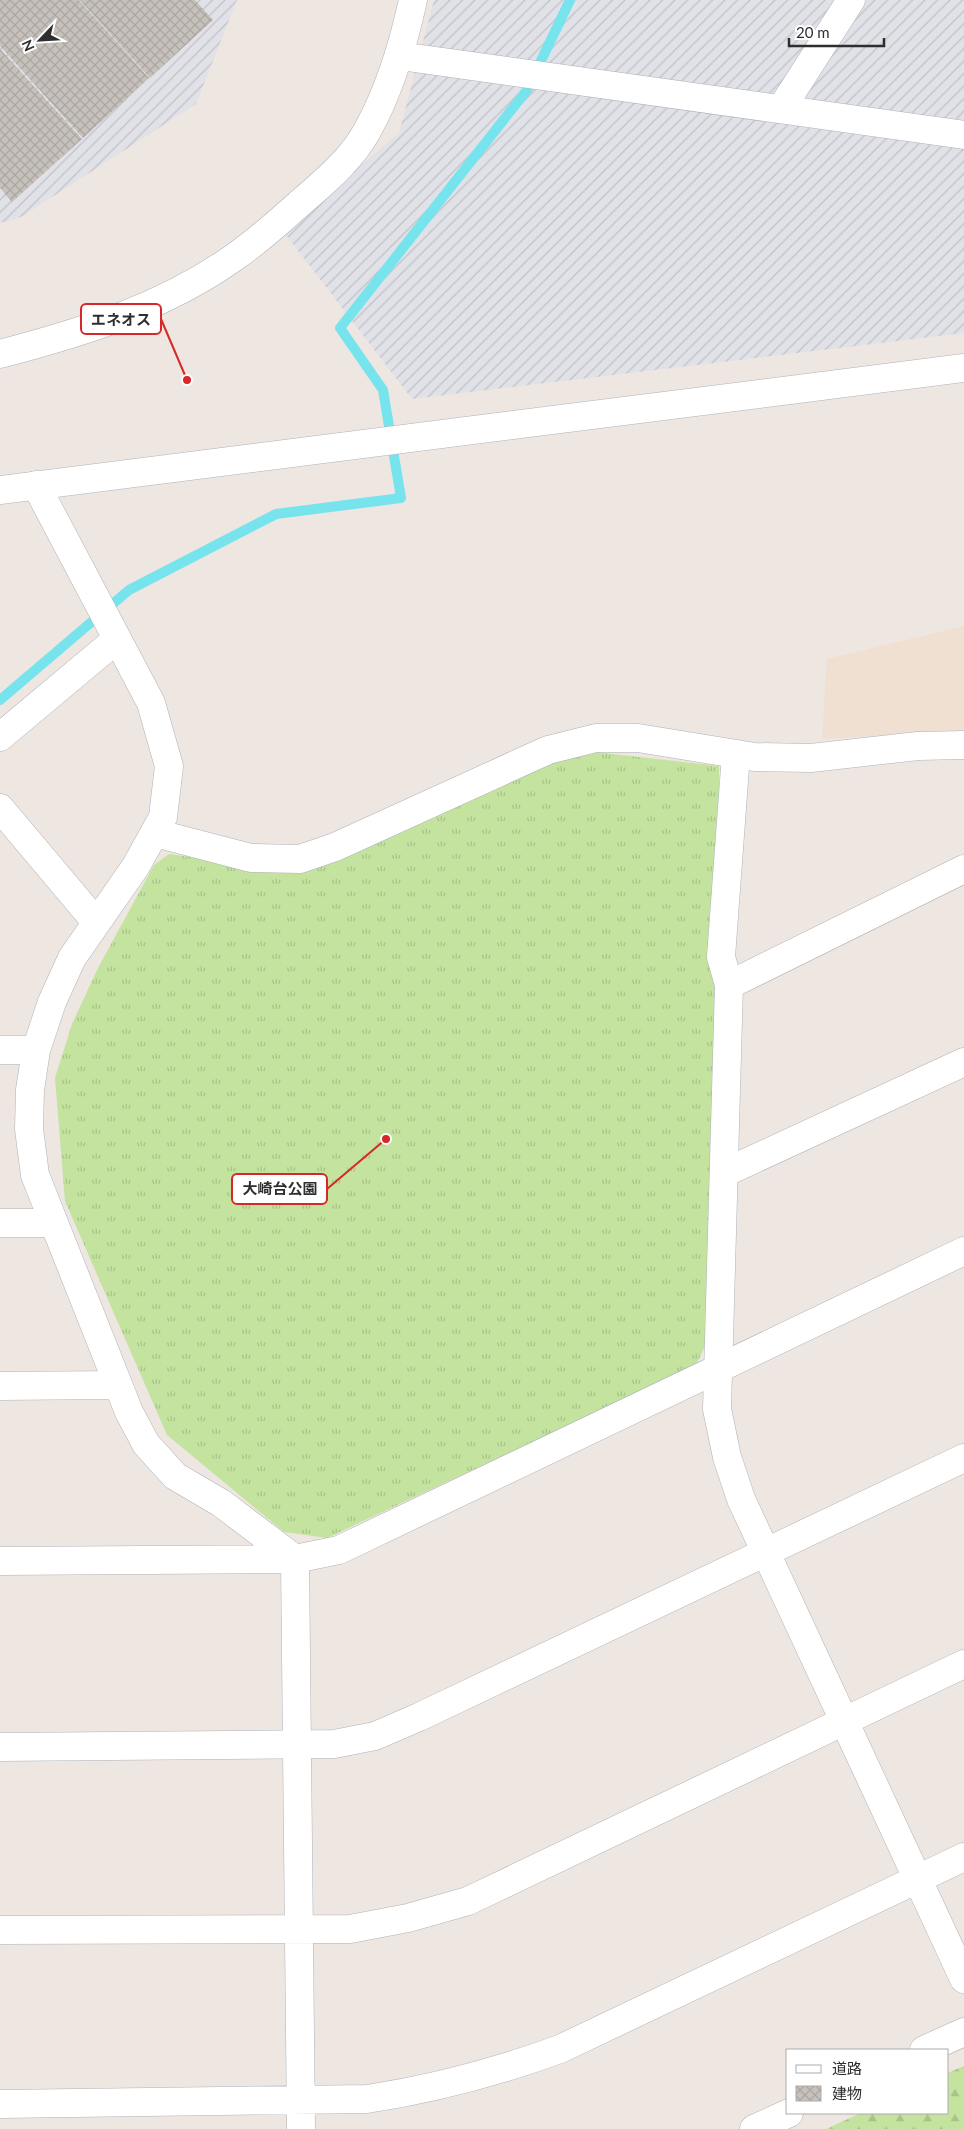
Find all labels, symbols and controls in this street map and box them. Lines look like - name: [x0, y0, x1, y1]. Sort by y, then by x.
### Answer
- north arrow: [15, 15, 65, 65]
- scale bar: [789, 15, 884, 47]
- text: 20 m: [796, 23, 830, 41]
- text: N: [18, 37, 38, 54]
- callout: エネオス: [81, 304, 161, 334]
- text: エネオス: [91, 310, 151, 328]
- callout: 大崎台公園: [232, 1174, 327, 1204]
- text: 大崎台公園: [242, 1179, 318, 1197]
- legend: [786, 2049, 949, 2114]
- text: 道路: [832, 2059, 862, 2077]
- text: 建物: [832, 2084, 862, 2102]

